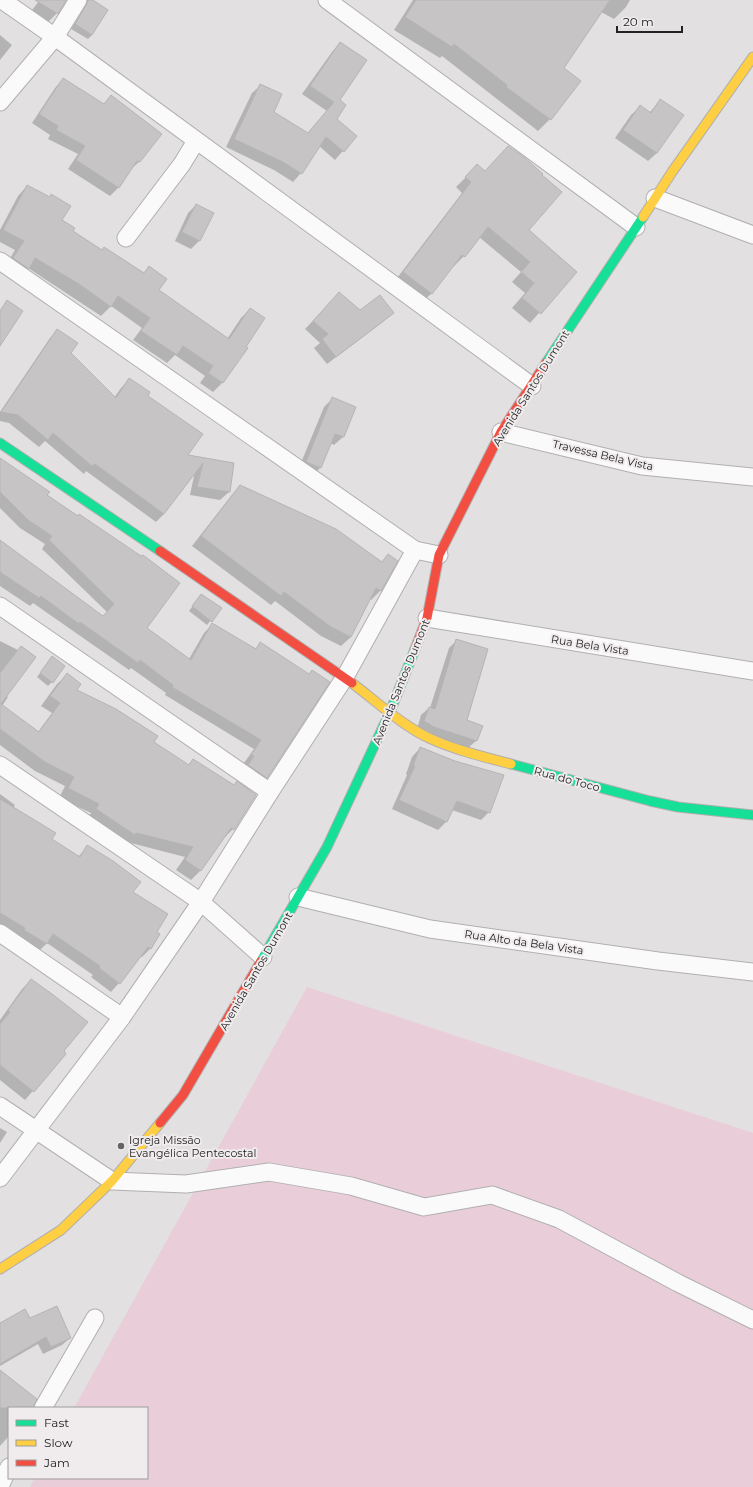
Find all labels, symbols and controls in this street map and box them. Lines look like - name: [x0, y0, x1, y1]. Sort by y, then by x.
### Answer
- scale bar: [617, 8, 682, 34]
- text: 20 m: [623, 14, 654, 29]
- street label: Avenida Santos Dumont: [489, 327, 573, 449]
- street label: Travessa Bela Vista: [551, 437, 655, 473]
- street label: Avenida Santos Dumont: [369, 617, 433, 747]
- street label: Rua Bela Vista: [550, 632, 630, 658]
- street label: Rua do Toco: [533, 763, 602, 795]
- street label: Avenida Santos Dumont: [216, 909, 296, 1033]
- street label: Rua Alto da Bela Vista: [464, 927, 584, 957]
- place label: Igreja Missão Evangélica Pentecostal: [129, 1133, 256, 1160]
- marker: Igreja Missão Evangélica Pentecostal: [116, 1141, 126, 1151]
- legend: [8, 1407, 148, 1479]
- text: Fast: [44, 1415, 69, 1430]
- text: Slow: [44, 1435, 73, 1450]
- text: Jam: [43, 1455, 70, 1470]

